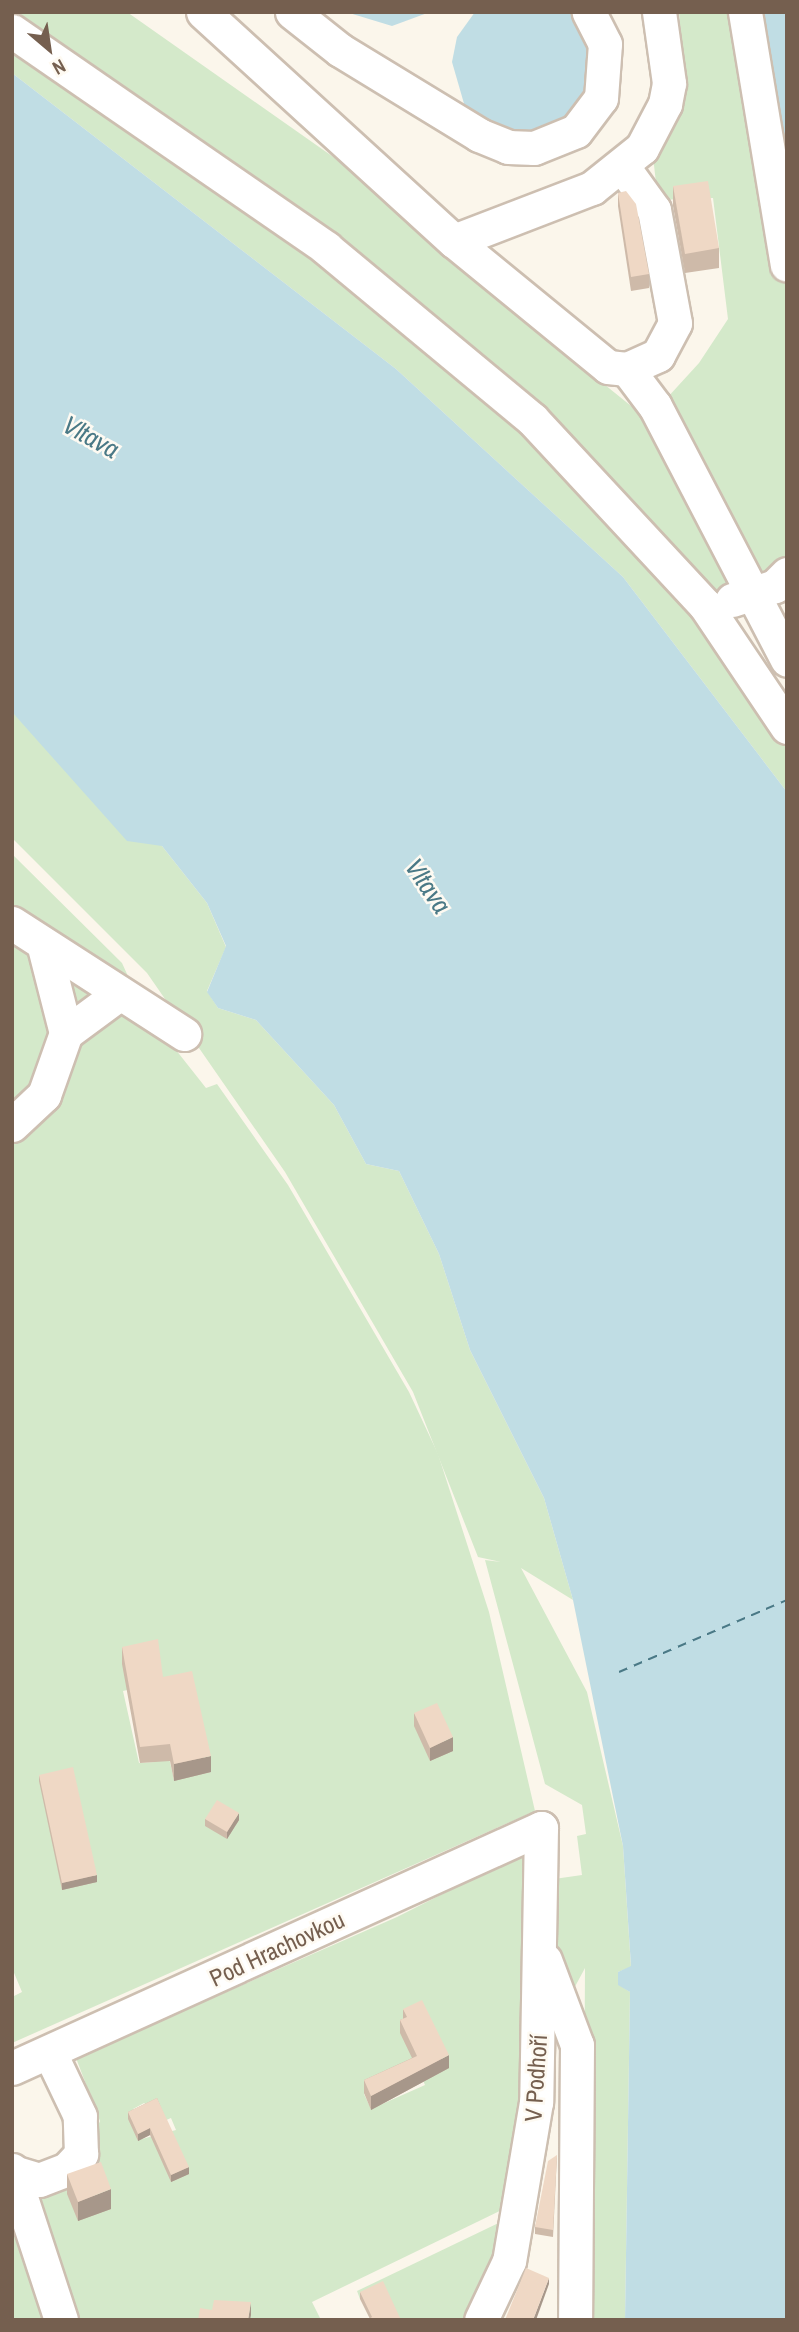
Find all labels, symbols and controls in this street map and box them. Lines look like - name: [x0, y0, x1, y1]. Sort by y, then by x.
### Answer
- north arrow: [14, 14, 84, 84]
- text: N: [48, 53, 70, 81]
- water label: Vltava: [58, 409, 124, 465]
- water label: Vltava: [398, 853, 458, 919]
- street label: Pod Hrachovkou: [205, 1905, 349, 1993]
- street label: V Podhoří: [519, 2033, 553, 2123]

